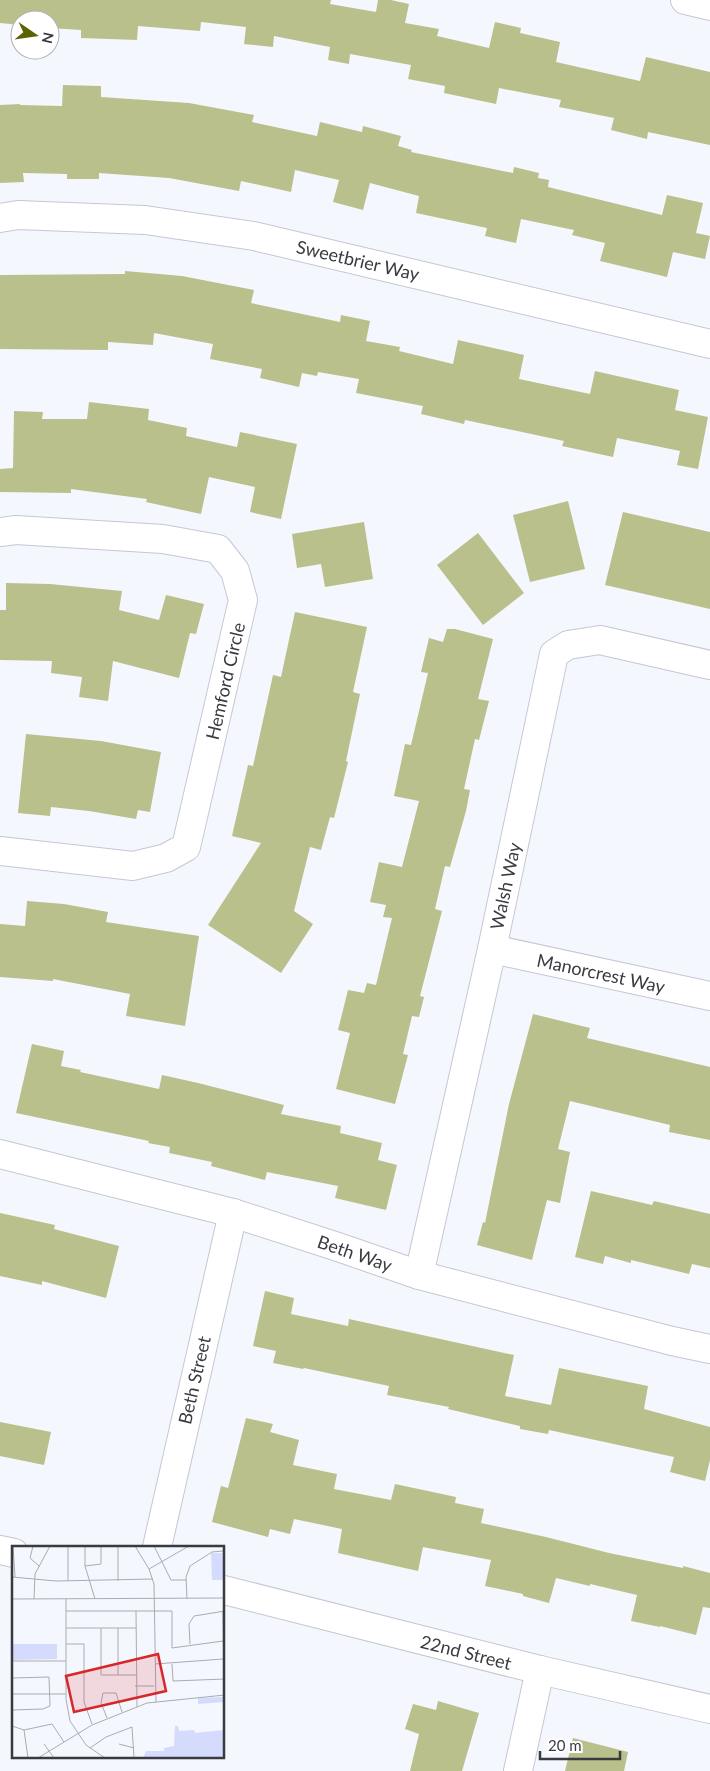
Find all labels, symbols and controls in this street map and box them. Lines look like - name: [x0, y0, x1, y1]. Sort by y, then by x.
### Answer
- north arrow: [10, 10, 60, 60]
- text: N: [39, 31, 58, 45]
- street label: Sweetbrier Way: [294, 235, 422, 285]
- street label: Hemford Circle: [201, 620, 249, 742]
- street label: Walsh Way: [485, 840, 525, 932]
- street label: Manorcrest Way: [535, 949, 668, 997]
- street label: Beth Way: [315, 1230, 396, 1276]
- street label: Beth Street: [173, 1333, 215, 1426]
- inset map: [12, 1546, 225, 1758]
- street label: 22nd Street: [418, 1630, 514, 1674]
- scale bar: [540, 1728, 620, 1760]
- text: 20 m: [548, 1736, 582, 1754]

